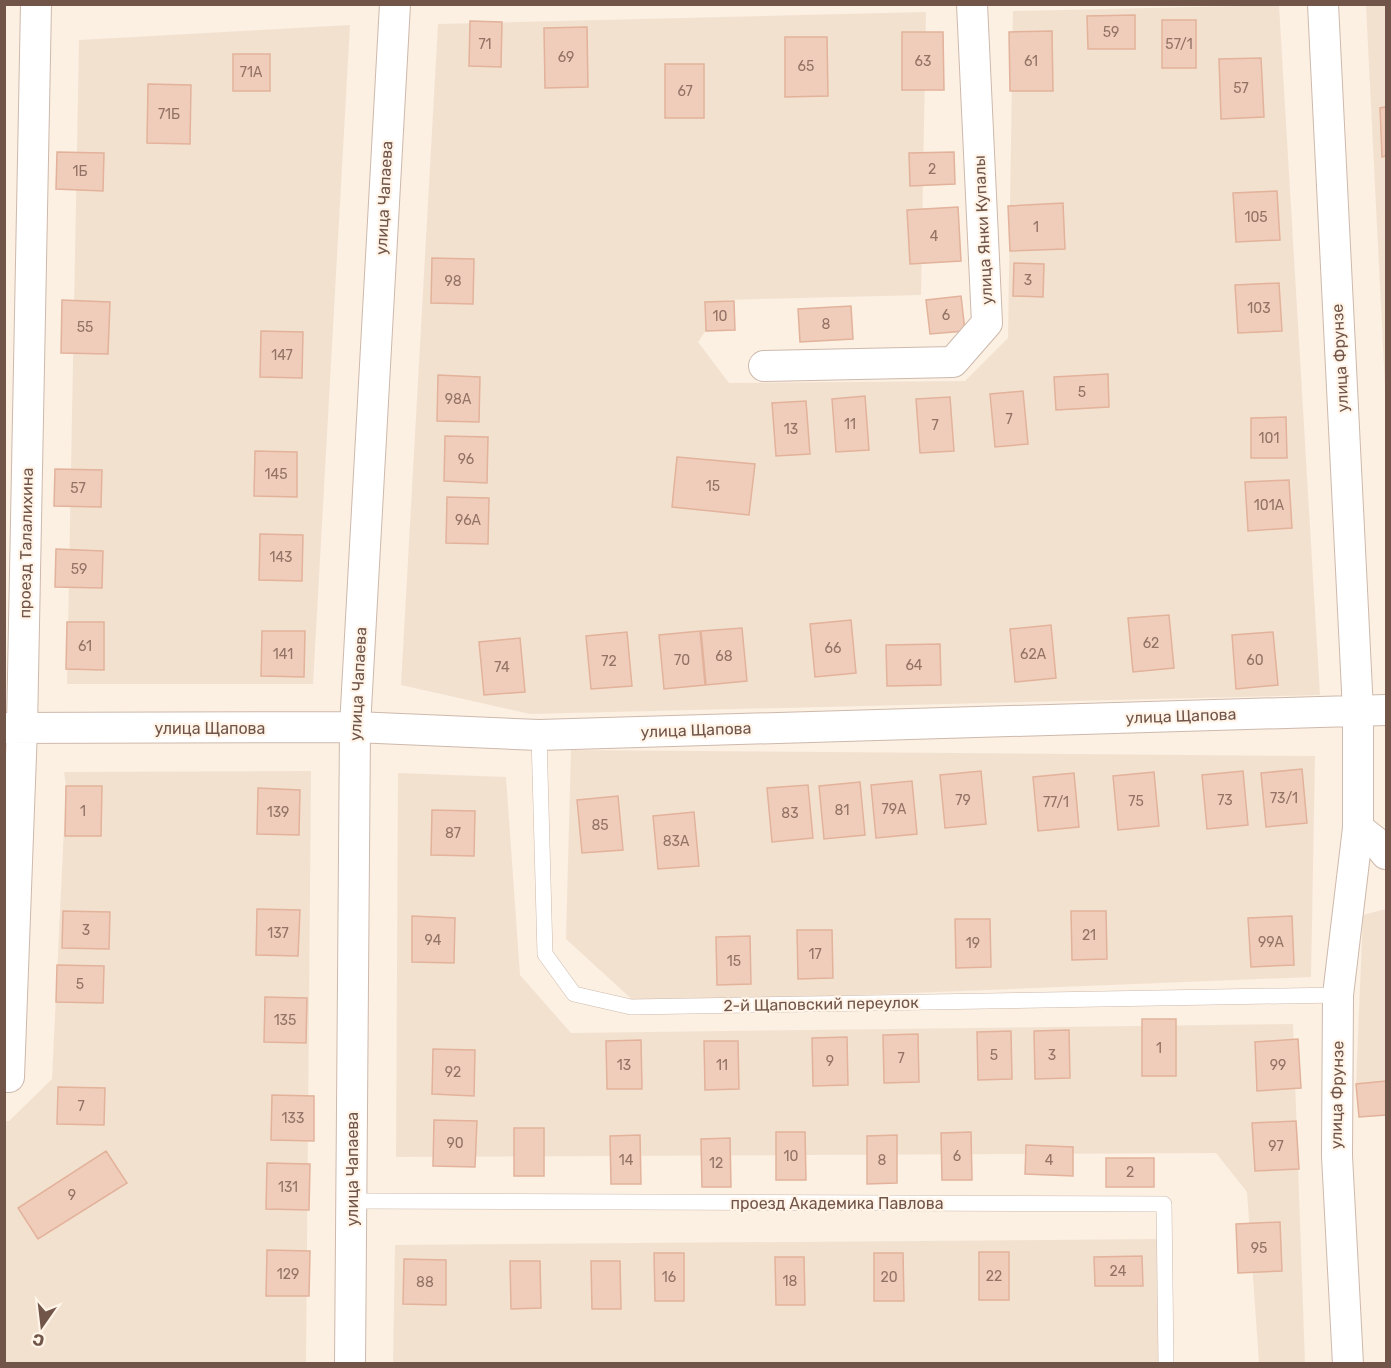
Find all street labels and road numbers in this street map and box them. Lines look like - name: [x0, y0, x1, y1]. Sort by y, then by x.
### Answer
- street label: улица Чапаева: [372, 140, 396, 256]
- street label: улица Янки Купалы: [970, 155, 996, 305]
- street label: улица Фрунзе: [1328, 303, 1352, 413]
- street label: проезд Талалихина: [15, 467, 37, 619]
- street label: улица Чапаева: [346, 626, 370, 742]
- street label: улица Щапова: [1125, 705, 1237, 727]
- street label: улица Щапова: [155, 719, 265, 738]
- street label: улица Щапова: [640, 719, 752, 741]
- street label: 2-й Щаповский переулок: [723, 993, 919, 1015]
- street label: улица Фрунзе: [1327, 1041, 1347, 1149]
- street label: улица Чапаева: [343, 1112, 362, 1226]
- street label: проезд Академика Павлова: [730, 1194, 944, 1213]

